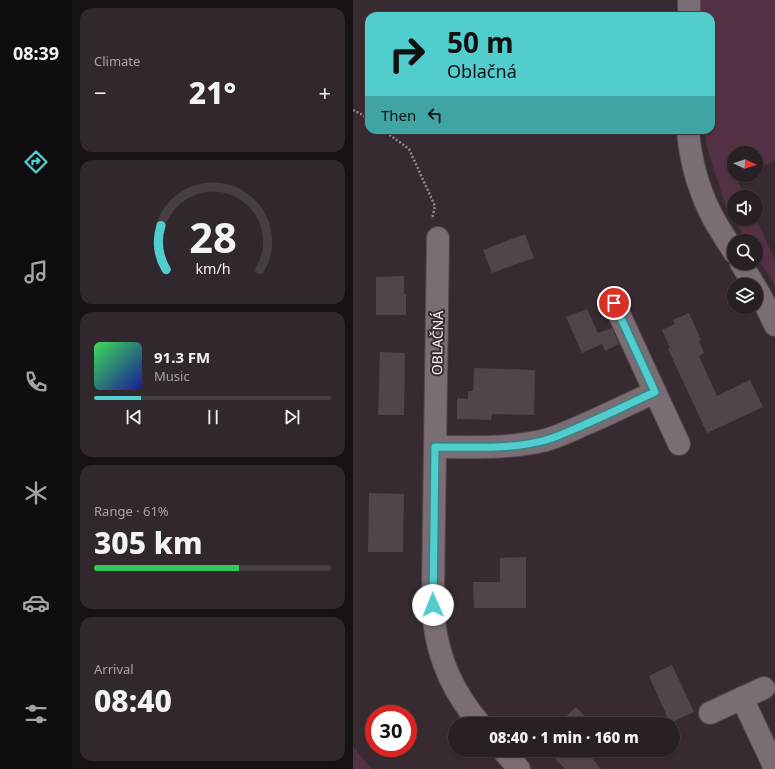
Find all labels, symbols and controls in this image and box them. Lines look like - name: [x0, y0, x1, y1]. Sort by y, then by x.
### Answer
- text: 50 m: [447, 23, 514, 61]
- icon: right: [381, 28, 433, 80]
- text: 08:39: [13, 41, 59, 65]
- text: Climate: [94, 52, 140, 70]
- text: Oblačná: [447, 59, 517, 83]
- text: 21°: [189, 72, 236, 113]
- text: −: [94, 77, 107, 107]
- text: +: [318, 77, 331, 107]
- icon: left: [424, 104, 446, 126]
- text: Then: [381, 105, 416, 125]
- north arrow: [727, 146, 763, 182]
- map controls: [727, 146, 763, 314]
- icon: directions: [22, 148, 50, 176]
- button: sound: [727, 190, 763, 226]
- text: 28: [189, 209, 236, 265]
- button: search: [727, 234, 763, 270]
- icon: music: [22, 258, 50, 286]
- text: km/h: [195, 259, 230, 278]
- button: layers: [727, 278, 763, 314]
- pin: [597, 286, 631, 320]
- icon: arrive: [603, 292, 625, 314]
- street label: OBLAČNÁ: [427, 311, 447, 375]
- text: 91.3 FM: [154, 347, 210, 367]
- text: Music: [154, 367, 190, 385]
- icon: phone: [22, 368, 50, 396]
- icon: previous: [123, 406, 145, 428]
- icon: pause: [202, 406, 224, 428]
- icon: next: [281, 406, 303, 428]
- icon: climate: [22, 479, 50, 507]
- text: Range · 61%: [94, 502, 169, 520]
- text: 305 km: [94, 522, 203, 563]
- position arrow: [412, 584, 454, 626]
- icon: car: [22, 589, 50, 617]
- text: Arrival: [94, 660, 134, 678]
- text: 08:40: [94, 680, 172, 721]
- icon: filters: [22, 700, 50, 728]
- speed limit sign: 30: [365, 705, 417, 757]
- text: 08:40 · 1 min · 160 m: [489, 727, 639, 747]

